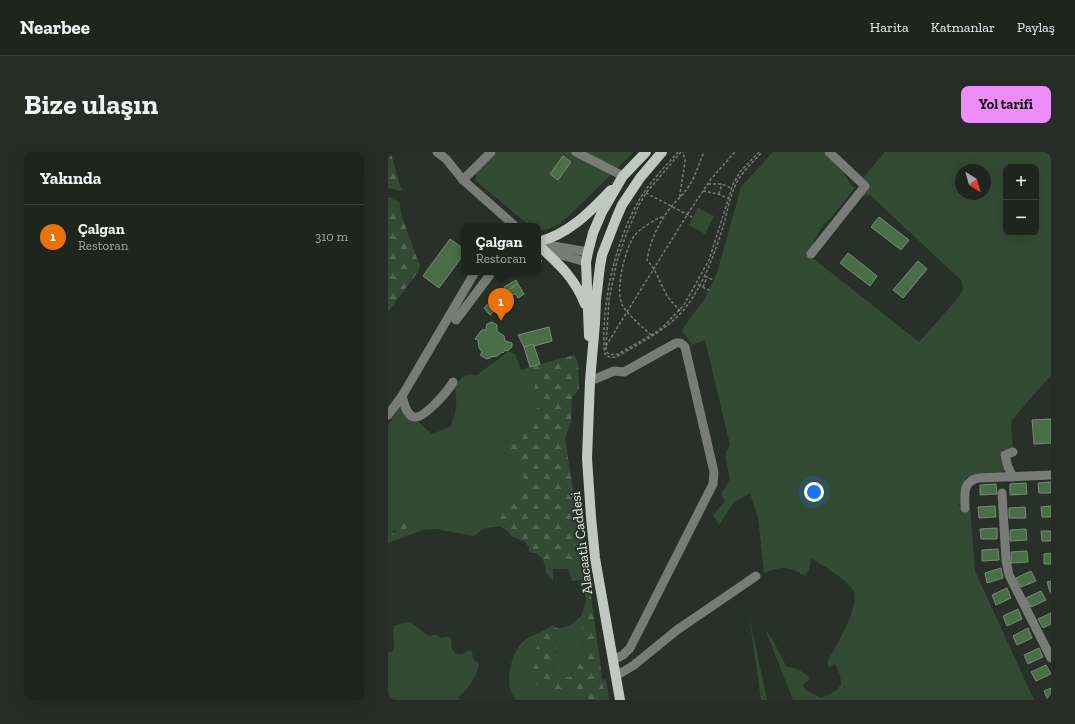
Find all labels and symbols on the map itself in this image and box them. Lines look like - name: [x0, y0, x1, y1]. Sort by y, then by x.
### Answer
- north arrow: [955, 164, 991, 200]
- pin: 1: [488, 288, 514, 321]
- your location: [804, 482, 824, 502]
- street label: Alacaatlı Caddesi: [567, 491, 596, 595]

